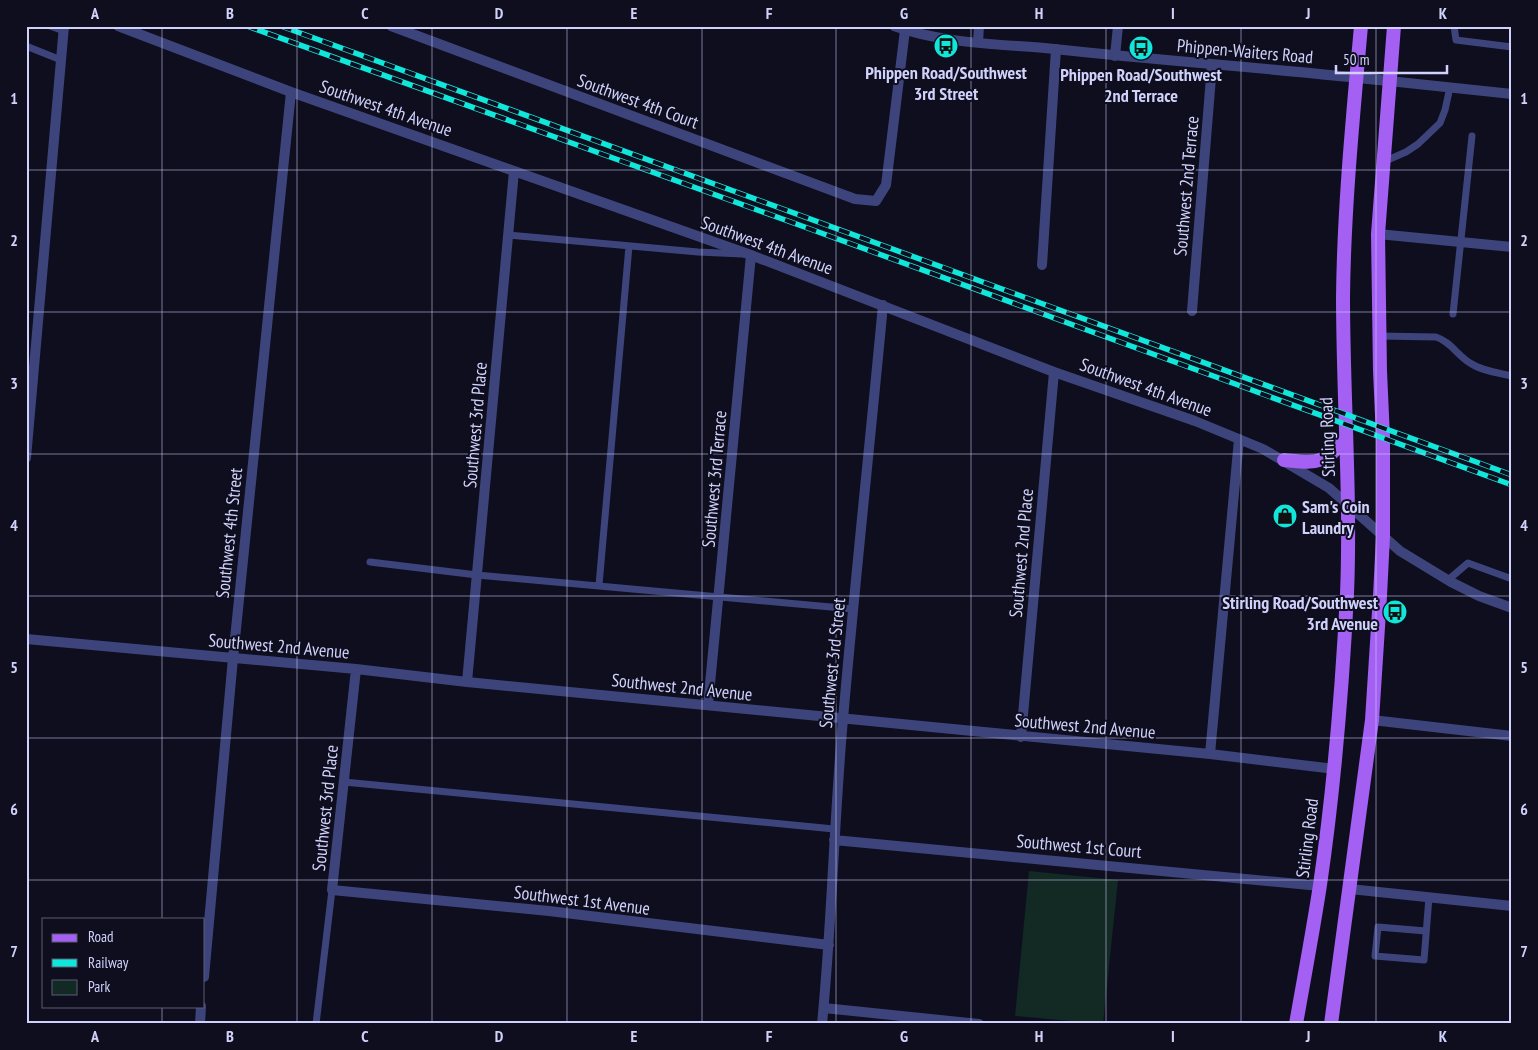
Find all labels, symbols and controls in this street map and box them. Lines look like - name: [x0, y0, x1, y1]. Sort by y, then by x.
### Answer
- text: A: [90, 3, 100, 23]
- text: B: [226, 3, 234, 23]
- text: C: [361, 3, 369, 23]
- text: D: [495, 3, 504, 23]
- text: E: [631, 3, 638, 23]
- text: F: [766, 3, 773, 23]
- text: G: [900, 3, 908, 23]
- text: H: [1035, 3, 1043, 23]
- text: I: [1171, 3, 1175, 23]
- text: J: [1305, 3, 1310, 23]
- text: K: [1439, 3, 1448, 23]
- bus stop icon: Phippen Road/Southwest 3rd Street: [933, 33, 959, 59]
- street label: Phippen-Waiters Road: [1176, 34, 1314, 68]
- bus stop icon: Phippen Road/Southwest 2nd Terrace: [1128, 35, 1154, 61]
- scale bar: [1336, 42, 1447, 74]
- text: 50 m: [1343, 50, 1369, 69]
- place label: Phippen Road/Southwest 3rd Street: [865, 61, 1027, 105]
- place label: Phippen Road/Southwest 2nd Terrace: [1060, 63, 1222, 107]
- street label: Southwest 4th Court: [574, 68, 702, 134]
- street label: Southwest 4th Avenue: [317, 75, 455, 141]
- text: 1: [10, 88, 18, 108]
- text: 1: [1520, 88, 1528, 108]
- street label: Southwest 2nd Terrace: [1168, 115, 1204, 257]
- street label: Southwest 4th Avenue: [698, 210, 836, 280]
- text: 2: [10, 230, 18, 250]
- text: 2: [1520, 230, 1528, 250]
- street label: Southwest 4th Avenue: [1077, 352, 1215, 422]
- street label: Southwest 3rd Place: [458, 361, 492, 489]
- text: 3: [10, 373, 18, 393]
- text: 3: [1520, 373, 1528, 393]
- street label: Stirling Road: [1314, 397, 1340, 477]
- street label: Southwest 3rd Terrace: [697, 410, 731, 548]
- street label: Southwest 4th Street: [211, 467, 247, 599]
- street label: Southwest 2nd Place: [1004, 487, 1038, 619]
- place label: Sam's Coin Laundry: [1302, 495, 1370, 539]
- shop icon: Sam's Coin Laundry: [1272, 503, 1298, 529]
- text: 4: [10, 515, 18, 535]
- text: 4: [1520, 515, 1528, 535]
- place label: Stirling Road/Southwest 3rd Avenue: [1222, 591, 1379, 635]
- street label: Southwest 3rd Street: [814, 597, 850, 729]
- bus stop icon: Stirling Road/Southwest 3rd Avenue: [1382, 599, 1408, 625]
- street label: Southwest 2nd Avenue: [207, 628, 351, 664]
- text: 5: [10, 657, 18, 677]
- text: 5: [1520, 657, 1528, 677]
- street label: Southwest 2nd Avenue: [610, 668, 754, 706]
- street label: Southwest 2nd Avenue: [1013, 708, 1157, 744]
- street label: Southwest 3rd Place: [307, 744, 343, 872]
- street label: Stirling Road: [1291, 797, 1323, 879]
- text: 6: [10, 799, 18, 819]
- text: 6: [1520, 799, 1528, 819]
- street label: Southwest 1st Court: [1015, 829, 1143, 863]
- street label: Southwest 1st Avenue: [513, 880, 651, 920]
- legend: [42, 918, 205, 1008]
- text: Road: [88, 927, 114, 946]
- text: 7: [10, 941, 18, 961]
- text: 7: [1520, 941, 1528, 961]
- text: Railway: [88, 953, 129, 972]
- text: Park: [88, 977, 110, 996]
- text: A: [90, 1026, 100, 1046]
- text: B: [226, 1026, 234, 1046]
- text: C: [361, 1026, 369, 1046]
- text: D: [495, 1026, 504, 1046]
- text: E: [631, 1026, 638, 1046]
- text: F: [766, 1026, 773, 1046]
- text: G: [900, 1026, 908, 1046]
- text: H: [1035, 1026, 1043, 1046]
- text: I: [1171, 1026, 1175, 1046]
- text: J: [1305, 1026, 1310, 1046]
- text: K: [1439, 1026, 1448, 1046]

